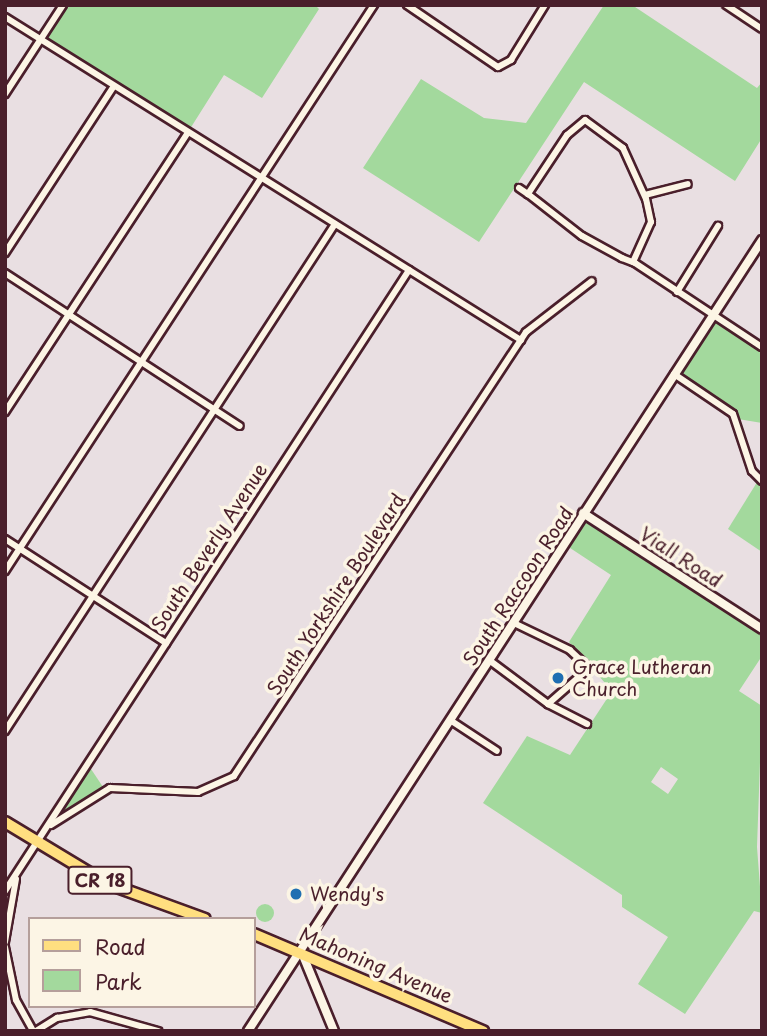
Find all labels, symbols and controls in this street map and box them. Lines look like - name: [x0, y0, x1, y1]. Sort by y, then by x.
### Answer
- street label: South Beverly Avenue: [146, 458, 272, 636]
- street label: South Yorkshire Boulevard: [262, 488, 410, 700]
- street label: South Raccoon Road: [458, 502, 578, 670]
- street label: Viall Road: [636, 522, 726, 592]
- place label: Grace Lutheran Church: [572, 656, 713, 700]
- marker: Grace Lutheran Church: [550, 670, 566, 686]
- road number: CR 18: [67, 866, 133, 894]
- place label: Wendy's: [310, 883, 384, 905]
- marker: Wendy's: [288, 886, 304, 902]
- legend: [28, 917, 256, 1008]
- street label: Mahoning Avenue: [297, 923, 455, 1007]
- text: Road: [95, 930, 146, 962]
- text: Park: [95, 965, 142, 997]

